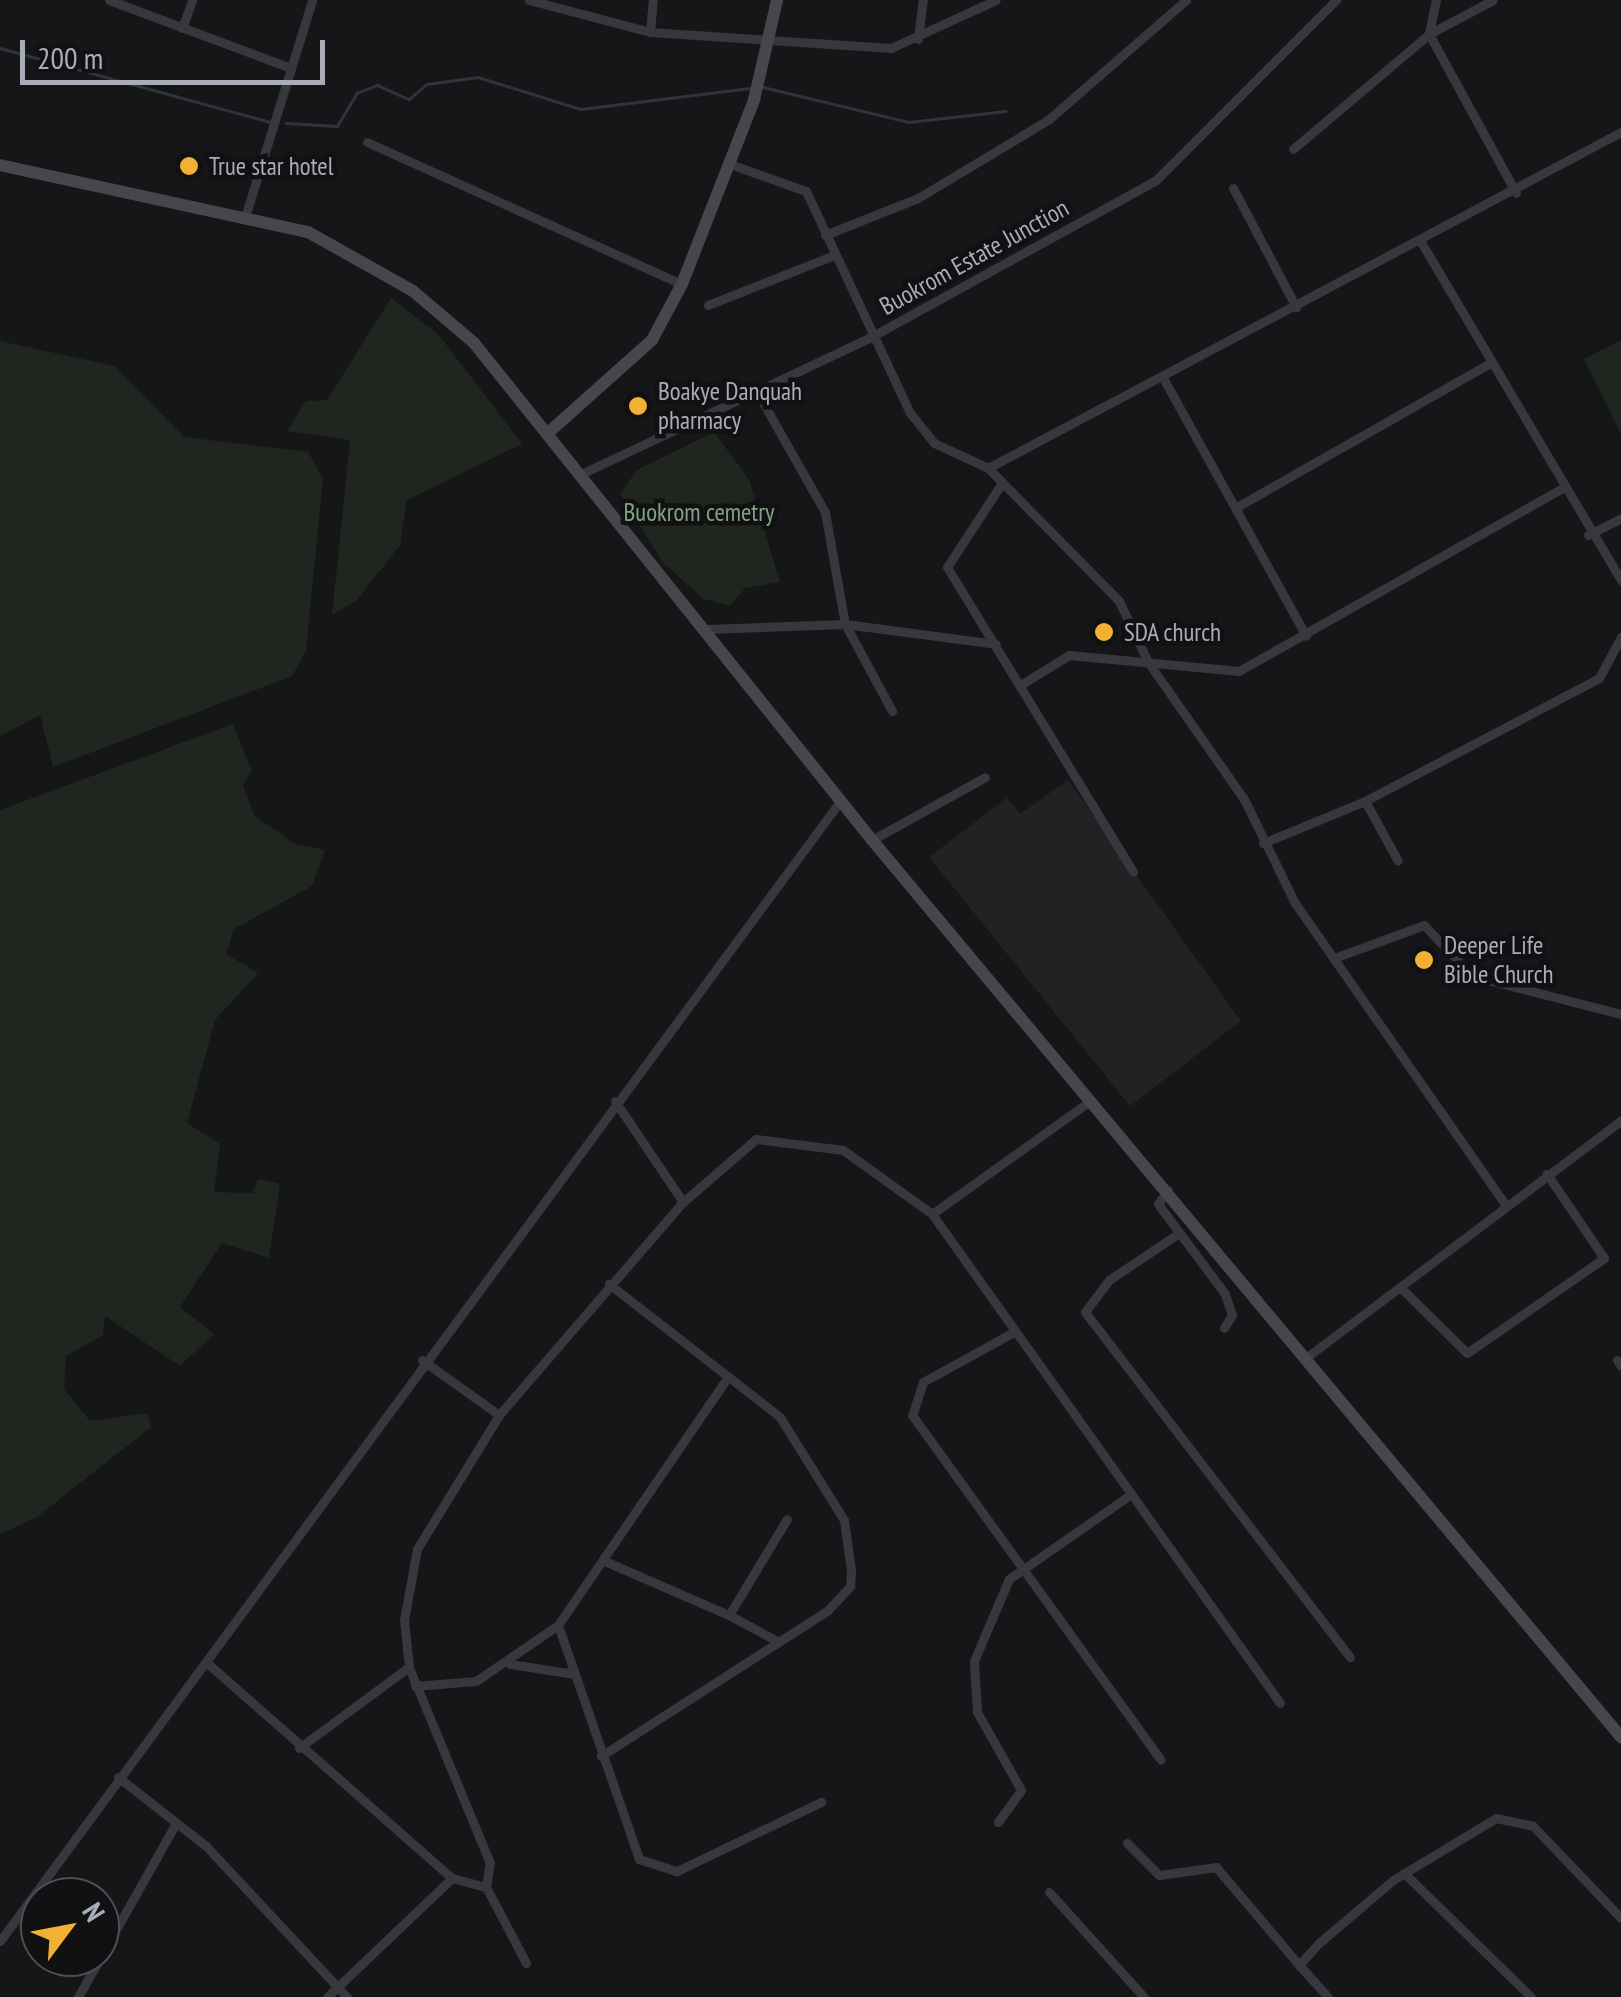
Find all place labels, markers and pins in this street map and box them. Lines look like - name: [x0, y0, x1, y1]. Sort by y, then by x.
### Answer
- place label: True star hotel: [209, 151, 333, 181]
- marker: True star hotel: [178, 155, 200, 177]
- place label: Boakye Danquah pharmacy: [658, 377, 802, 436]
- marker: Boakye Danquah pharmacy: [627, 395, 649, 417]
- place label: SDA church: [1124, 617, 1222, 647]
- marker: SDA church: [1093, 621, 1115, 643]
- place label: Deeper Life Bible Church: [1444, 931, 1554, 990]
- marker: Deeper Life Bible Church: [1413, 949, 1435, 971]

